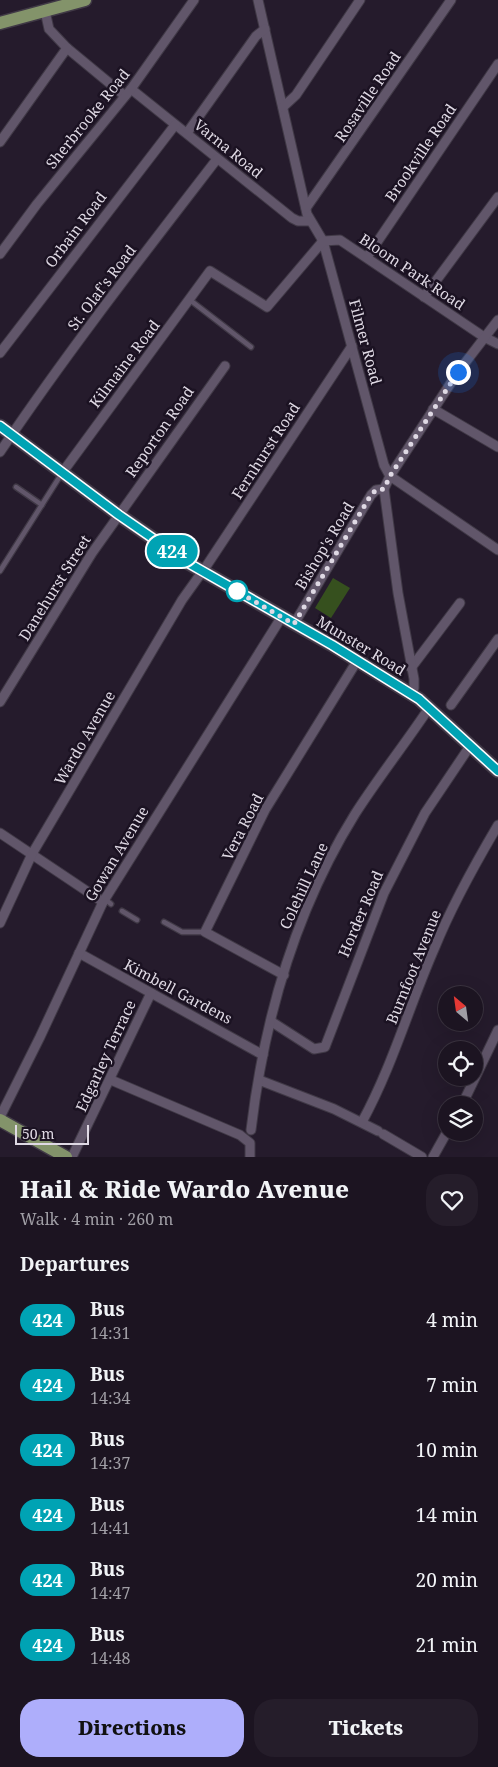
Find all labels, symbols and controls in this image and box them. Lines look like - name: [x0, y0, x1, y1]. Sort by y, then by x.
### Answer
- street label: Rosaville Road: [330, 47, 405, 145]
- street label: Sherbrooke Road: [41, 64, 134, 172]
- street label: Brookville Road: [380, 100, 460, 205]
- street label: Varna Road: [190, 114, 267, 182]
- street label: Orbain Road: [40, 187, 110, 272]
- street label: Bloom Park Road: [356, 228, 469, 314]
- street label: St. Olaf's Road: [62, 241, 140, 334]
- street label: Filmer Road: [345, 297, 387, 387]
- street label: Kilmaine Road: [85, 315, 164, 411]
- your location: [446, 360, 471, 385]
- street label: Reporton Road: [120, 382, 198, 481]
- street label: Fernhurst Road: [226, 398, 304, 503]
- street label: Bishop's Road: [290, 498, 358, 593]
- street label: Danehurst Street: [14, 531, 95, 644]
- line badge: 424: [143, 535, 201, 567]
- text: 424: [157, 539, 187, 563]
- unlabelled marker: [226, 580, 248, 602]
- street label: Munster Road: [313, 611, 410, 680]
- street label: Wardo Avenue: [49, 687, 119, 788]
- street label: Vera Road: [217, 790, 267, 863]
- street label: Gowan Avenue: [80, 802, 153, 905]
- street label: Colehill Lane: [274, 839, 332, 932]
- street label: Horder Road: [333, 867, 387, 960]
- street label: Burnfoot Avenue: [381, 906, 445, 1027]
- street label: Kimbell Gardens: [121, 954, 236, 1028]
- north arrow: [438, 986, 482, 1031]
- map controls: [438, 986, 483, 1141]
- street label: Edgarley Terrace: [70, 996, 140, 1115]
- button: locate: [438, 1041, 483, 1086]
- button: layers: [438, 1096, 483, 1141]
- scale bar: [15, 1122, 89, 1145]
- text: 50 m: [22, 1124, 55, 1143]
- text: Hail & Ride Wardo Avenue: [20, 1172, 349, 1205]
- button: heart: [426, 1174, 478, 1226]
- text: Walk · 4 min · 260 m: [20, 1208, 173, 1230]
- text: Departures: [20, 1251, 129, 1277]
- text: Bus: [90, 1296, 125, 1322]
- text: 4 min: [426, 1307, 478, 1333]
- text: 424: [32, 1308, 63, 1332]
- text: 14:31: [90, 1322, 130, 1344]
- text: Bus: [90, 1361, 125, 1387]
- text: 7 min: [426, 1372, 478, 1398]
- text: 424: [32, 1373, 63, 1397]
- text: 14:34: [90, 1387, 130, 1409]
- text: Bus: [90, 1426, 125, 1452]
- text: 10 min: [416, 1437, 478, 1463]
- text: 424: [32, 1438, 63, 1462]
- text: 14:37: [90, 1452, 130, 1474]
- text: Bus: [90, 1491, 125, 1517]
- text: 14 min: [416, 1502, 478, 1528]
- text: 424: [32, 1503, 63, 1527]
- text: 14:41: [90, 1517, 130, 1539]
- text: Bus: [90, 1556, 125, 1582]
- text: 20 min: [416, 1567, 478, 1593]
- text: 424: [32, 1568, 63, 1592]
- text: 14:47: [90, 1582, 130, 1604]
- text: Bus: [90, 1621, 125, 1647]
- text: 21 min: [416, 1632, 478, 1658]
- text: 424: [32, 1633, 63, 1657]
- text: 14:48: [90, 1647, 130, 1669]
- button: Directions: [20, 1699, 244, 1757]
- button: Tickets: [254, 1699, 478, 1757]

